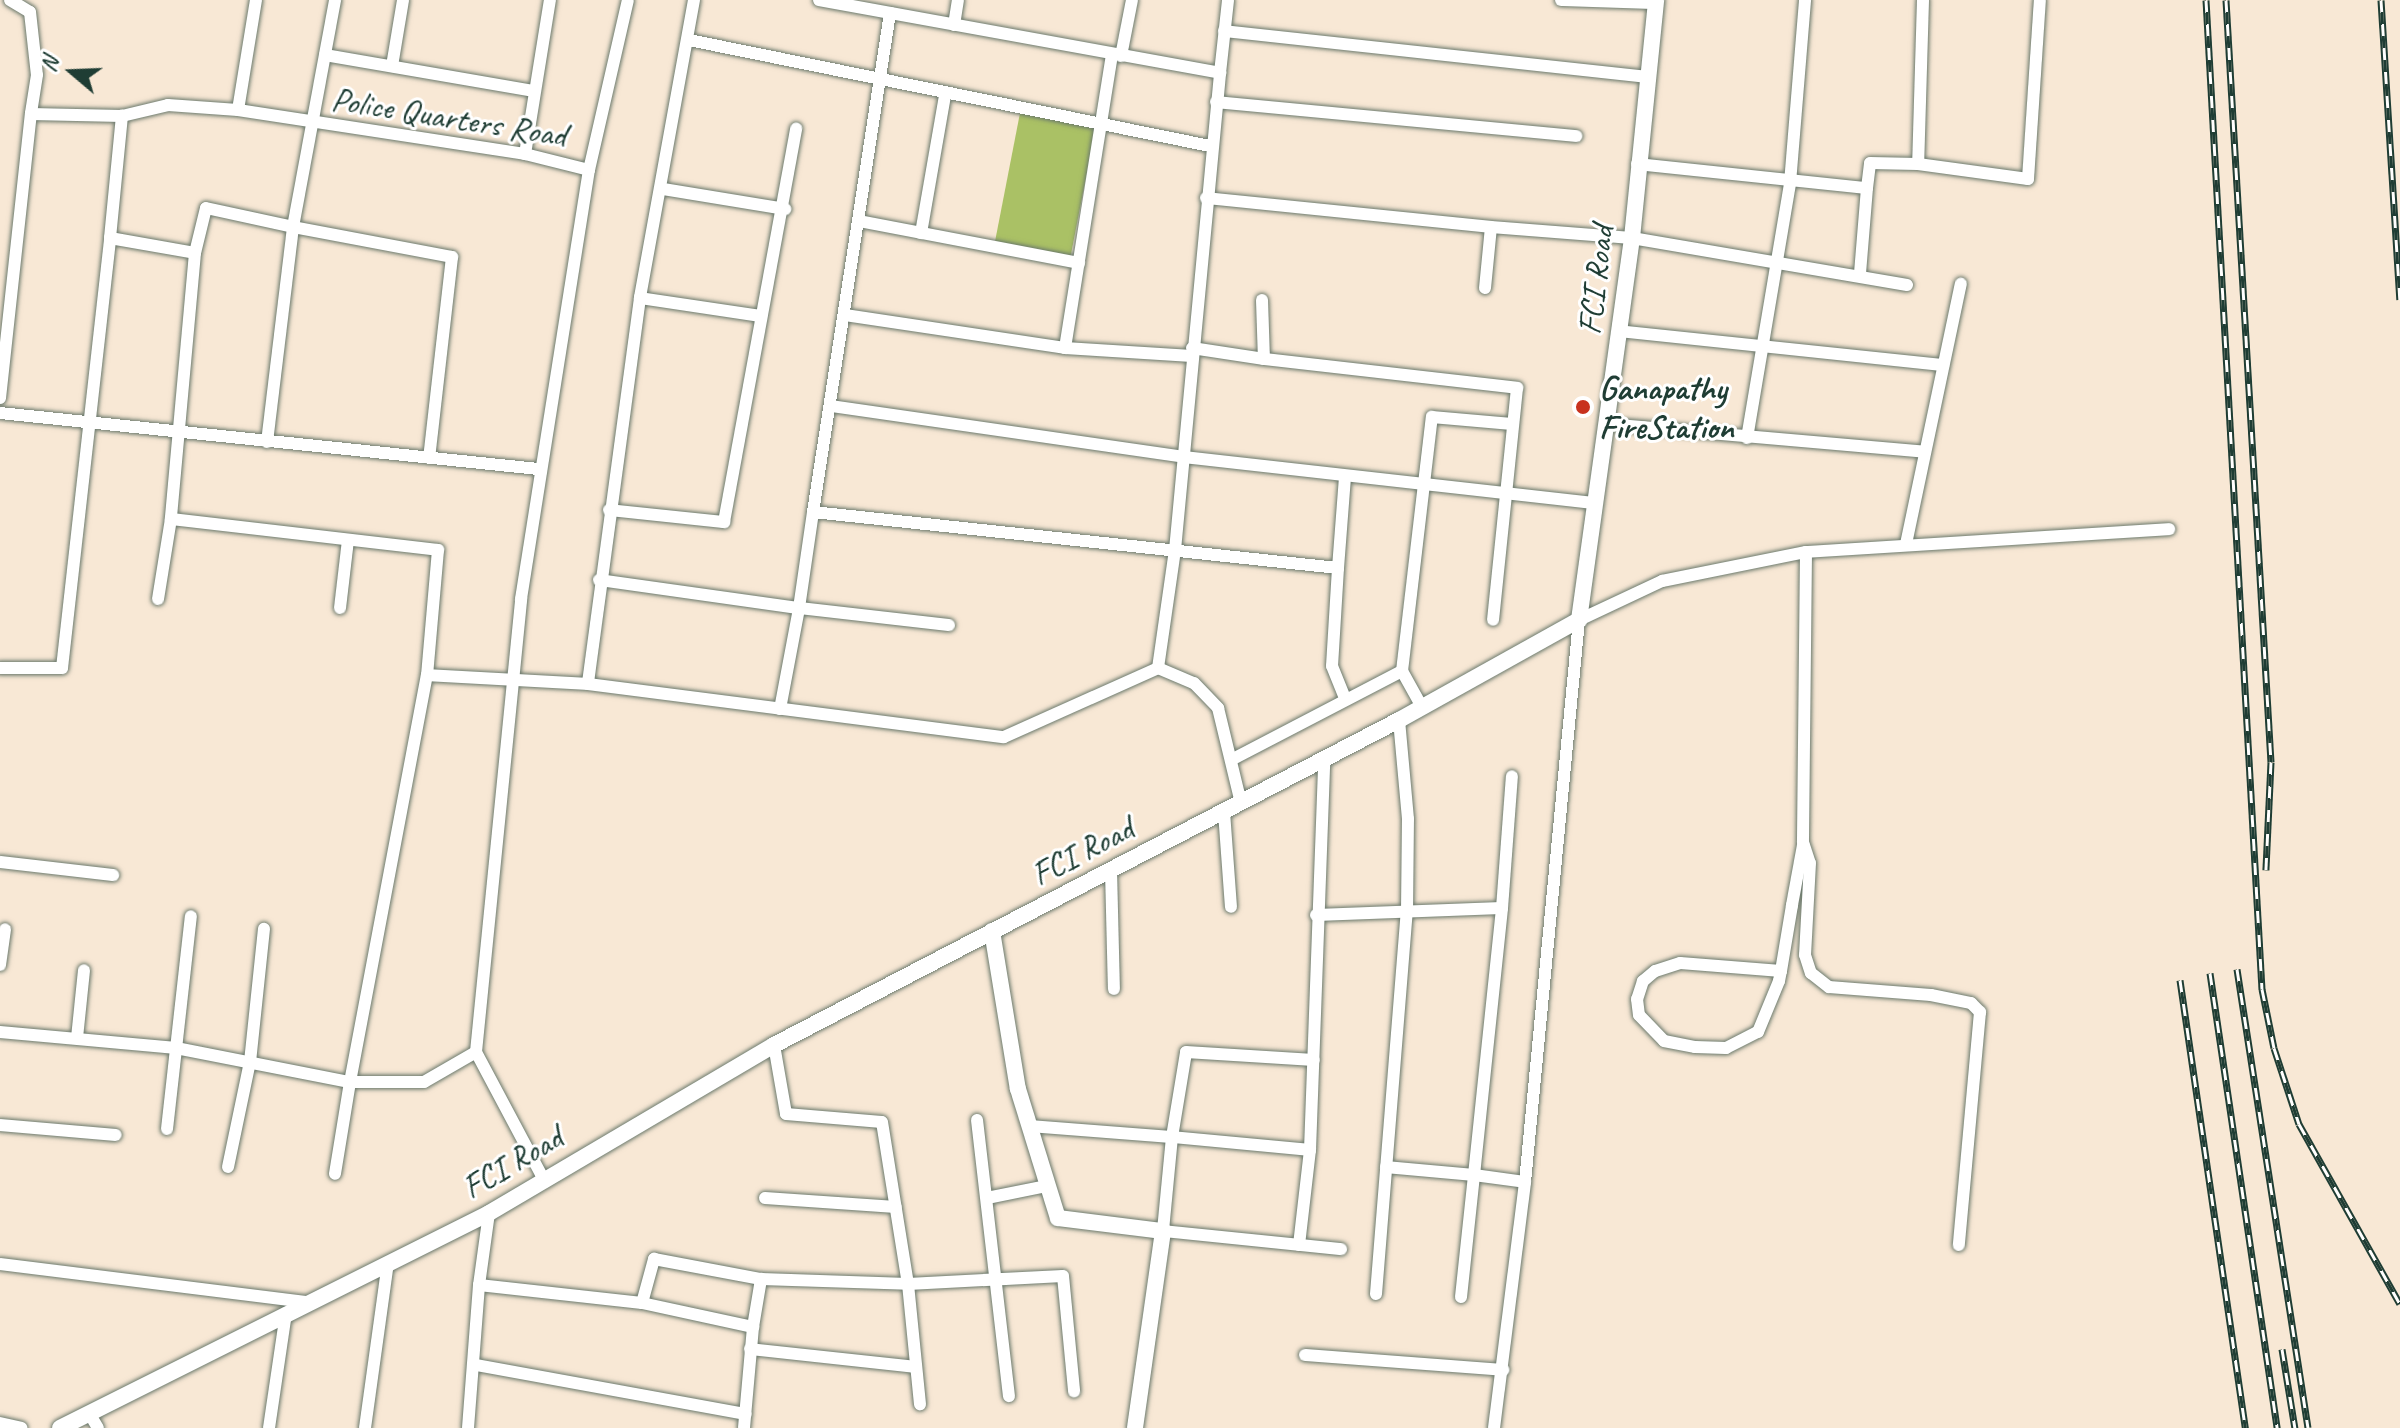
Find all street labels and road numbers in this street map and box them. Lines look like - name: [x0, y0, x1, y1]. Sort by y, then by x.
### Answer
- street label: Police Quarters Road: [329, 78, 569, 156]
- street label: FCI Road: [1568, 223, 1622, 337]
- street label: FCI Road: [1023, 808, 1141, 894]
- street label: FCI Road: [454, 1117, 570, 1207]

